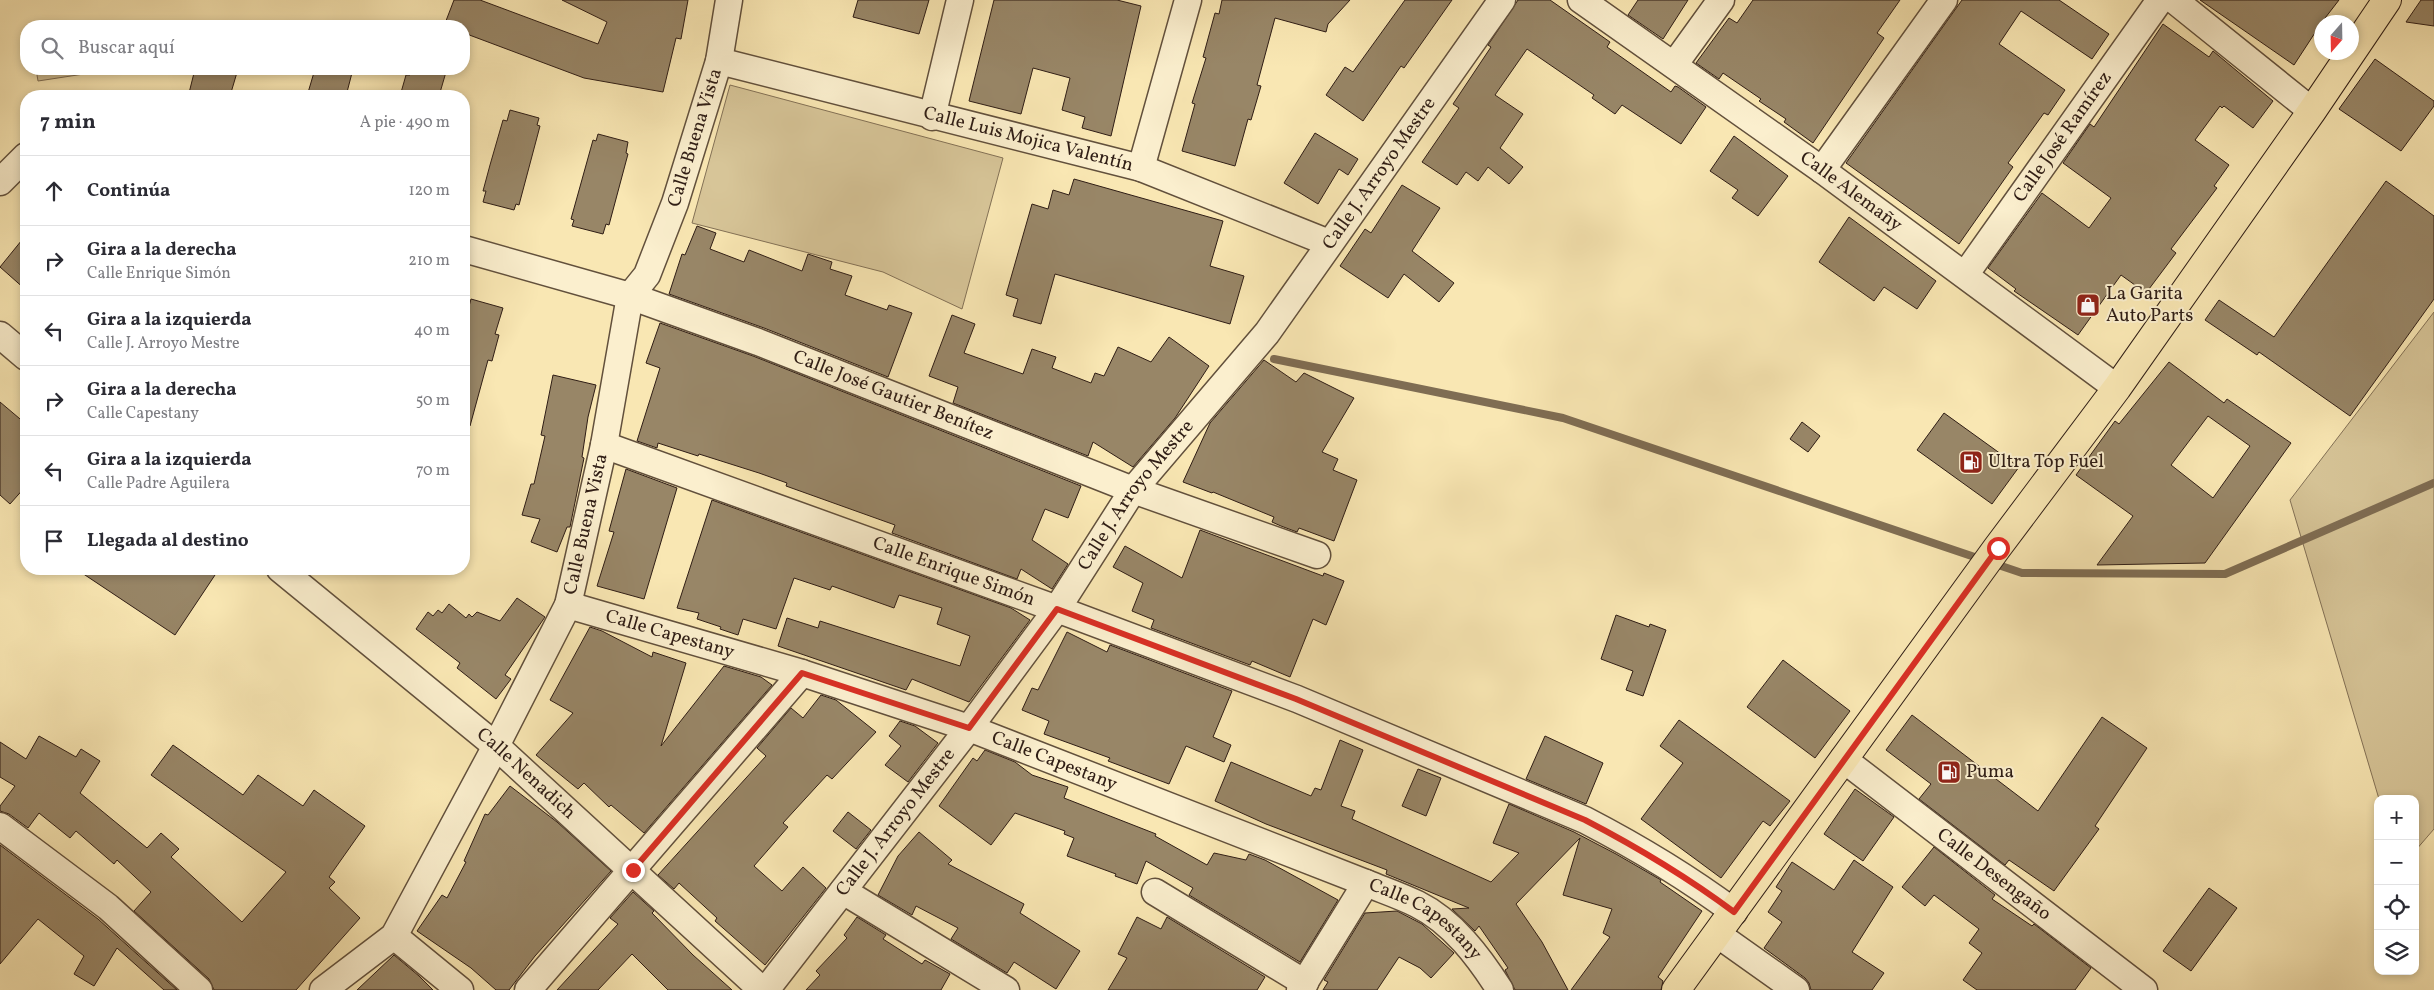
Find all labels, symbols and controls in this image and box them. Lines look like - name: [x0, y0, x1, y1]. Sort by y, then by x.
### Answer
- north arrow: [2314, 15, 2359, 60]
- search box: [20, 20, 470, 75]
- icon: search: [38, 34, 66, 62]
- text: Buscar aquí: [78, 35, 175, 61]
- street label: Calle Buena Vista: [662, 65, 729, 210]
- street label: Calle José Ramírez: [2007, 66, 2118, 208]
- street label: Calle J. Arroyo Mestre: [1316, 92, 1442, 255]
- street label: Calle Luis Mojica Valentín: [921, 100, 1136, 178]
- text: 7 min: [40, 108, 96, 137]
- text: A pie · 490 m: [360, 112, 450, 134]
- street label: Calle Alemañy: [1794, 145, 1908, 238]
- icon: ahead: [40, 177, 68, 205]
- text: Continúa: [87, 178, 170, 204]
- text: 120 m: [408, 180, 450, 202]
- text: Gira a la derecha: [87, 237, 237, 263]
- icon: right: [40, 247, 68, 275]
- text: 210 m: [408, 250, 450, 272]
- text: Calle Enrique Simón: [87, 263, 231, 285]
- place label: La Garita Auto Parts: [2106, 281, 2193, 329]
- shop icon: La Garita Auto Parts: [2075, 292, 2101, 318]
- text: Gira a la izquierda: [87, 307, 252, 333]
- icon: left: [40, 317, 68, 345]
- text: 40 m: [414, 320, 450, 342]
- text: Calle J. Arroyo Mestre: [87, 333, 240, 355]
- street label: Calle José Gautier Benítez: [789, 344, 997, 447]
- text: Gira a la derecha: [87, 377, 237, 403]
- icon: right: [40, 387, 68, 415]
- text: 50 m: [416, 390, 450, 412]
- text: Calle Capestany: [87, 403, 199, 425]
- street label: Calle J. Arroyo Mestre: [1072, 415, 1200, 576]
- text: Gira a la izquierda: [87, 447, 252, 473]
- fuel station icon: Ultra Top Fuel: [1958, 449, 1984, 475]
- place label: Ultra Top Fuel: [1988, 449, 2104, 475]
- street label: Calle Buena Vista: [558, 451, 615, 597]
- icon: left: [40, 457, 68, 485]
- text: 70 m: [416, 460, 450, 482]
- text: Calle Padre Aguilera: [87, 473, 230, 495]
- icon: arrive: [40, 527, 68, 555]
- text: Llegada al destino: [87, 528, 249, 554]
- street label: Calle Enrique Simón: [869, 530, 1039, 613]
- route start: [1987, 537, 2010, 560]
- street label: Calle Capestany: [602, 604, 737, 666]
- street label: Calle Nenadich: [471, 722, 581, 826]
- street label: Calle Capestany: [988, 725, 1121, 798]
- street label: Calle J. Arroyo Mestre: [830, 743, 962, 902]
- fuel station icon: Puma: [1936, 759, 1962, 785]
- place label: Puma: [1966, 759, 2014, 785]
- map controls: [2374, 795, 2419, 975]
- button: +: [2374, 795, 2419, 840]
- street label: Calle Desengaño: [1931, 822, 2056, 927]
- button: −: [2374, 840, 2419, 885]
- route end: [622, 859, 645, 882]
- street label: Calle Capestany: [1365, 872, 1488, 966]
- button: locate: [2374, 885, 2419, 930]
- button: layers: [2374, 930, 2419, 975]

